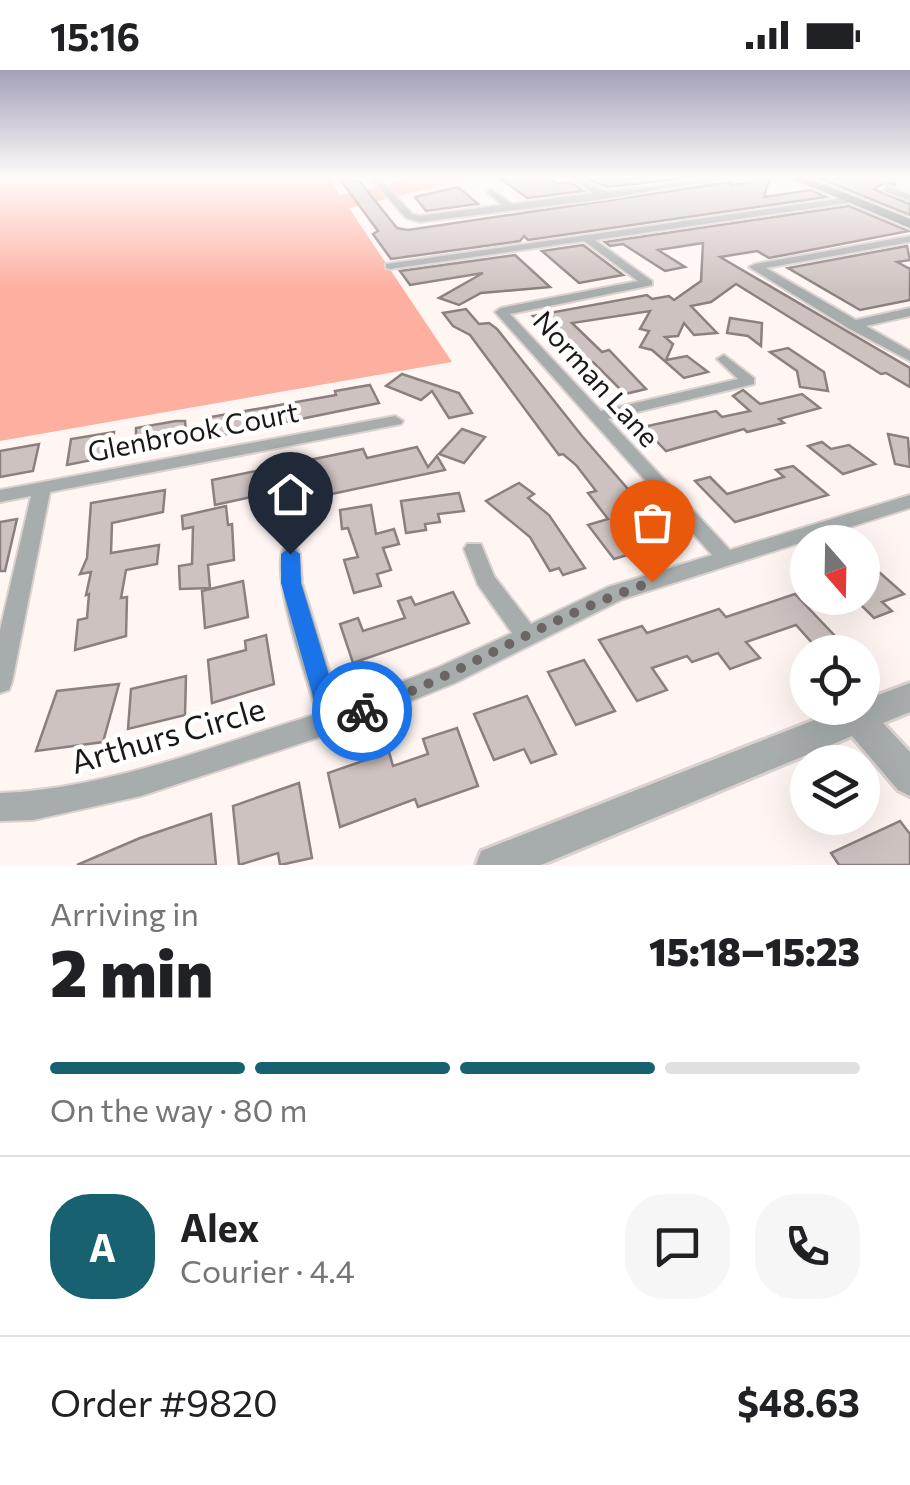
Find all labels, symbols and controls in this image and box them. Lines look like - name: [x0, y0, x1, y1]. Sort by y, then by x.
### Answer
- text: 15:16: [50, 12, 140, 59]
- street label: Norman Lane: [527, 303, 667, 453]
- street label: Glenbrook Court: [85, 394, 301, 468]
- pin: [248, 452, 333, 555]
- icon: home: [263, 467, 318, 522]
- pin: [610, 480, 695, 583]
- icon: bag: [625, 495, 680, 550]
- north arrow: [790, 525, 880, 615]
- map controls: [790, 525, 880, 835]
- button: locate: [790, 635, 880, 725]
- courier: [312, 661, 412, 761]
- icon: bike: [335, 684, 390, 739]
- street label: Arthurs Circle: [66, 687, 269, 781]
- button: layers: [790, 745, 880, 835]
- text: Arriving in: [50, 893, 199, 933]
- text: 15:18–15:23: [649, 927, 860, 974]
- text: 2 min: [50, 931, 213, 1010]
- text: On the way · 80 m: [50, 1089, 307, 1129]
- button: chat: [625, 1194, 730, 1299]
- button: phone: [755, 1194, 860, 1299]
- text: Alex: [180, 1203, 259, 1250]
- text: A: [89, 1223, 116, 1270]
- text: Courier · 4.4: [180, 1250, 355, 1290]
- text: Order #9820: [50, 1378, 278, 1425]
- text: $48.63: [737, 1378, 860, 1425]

